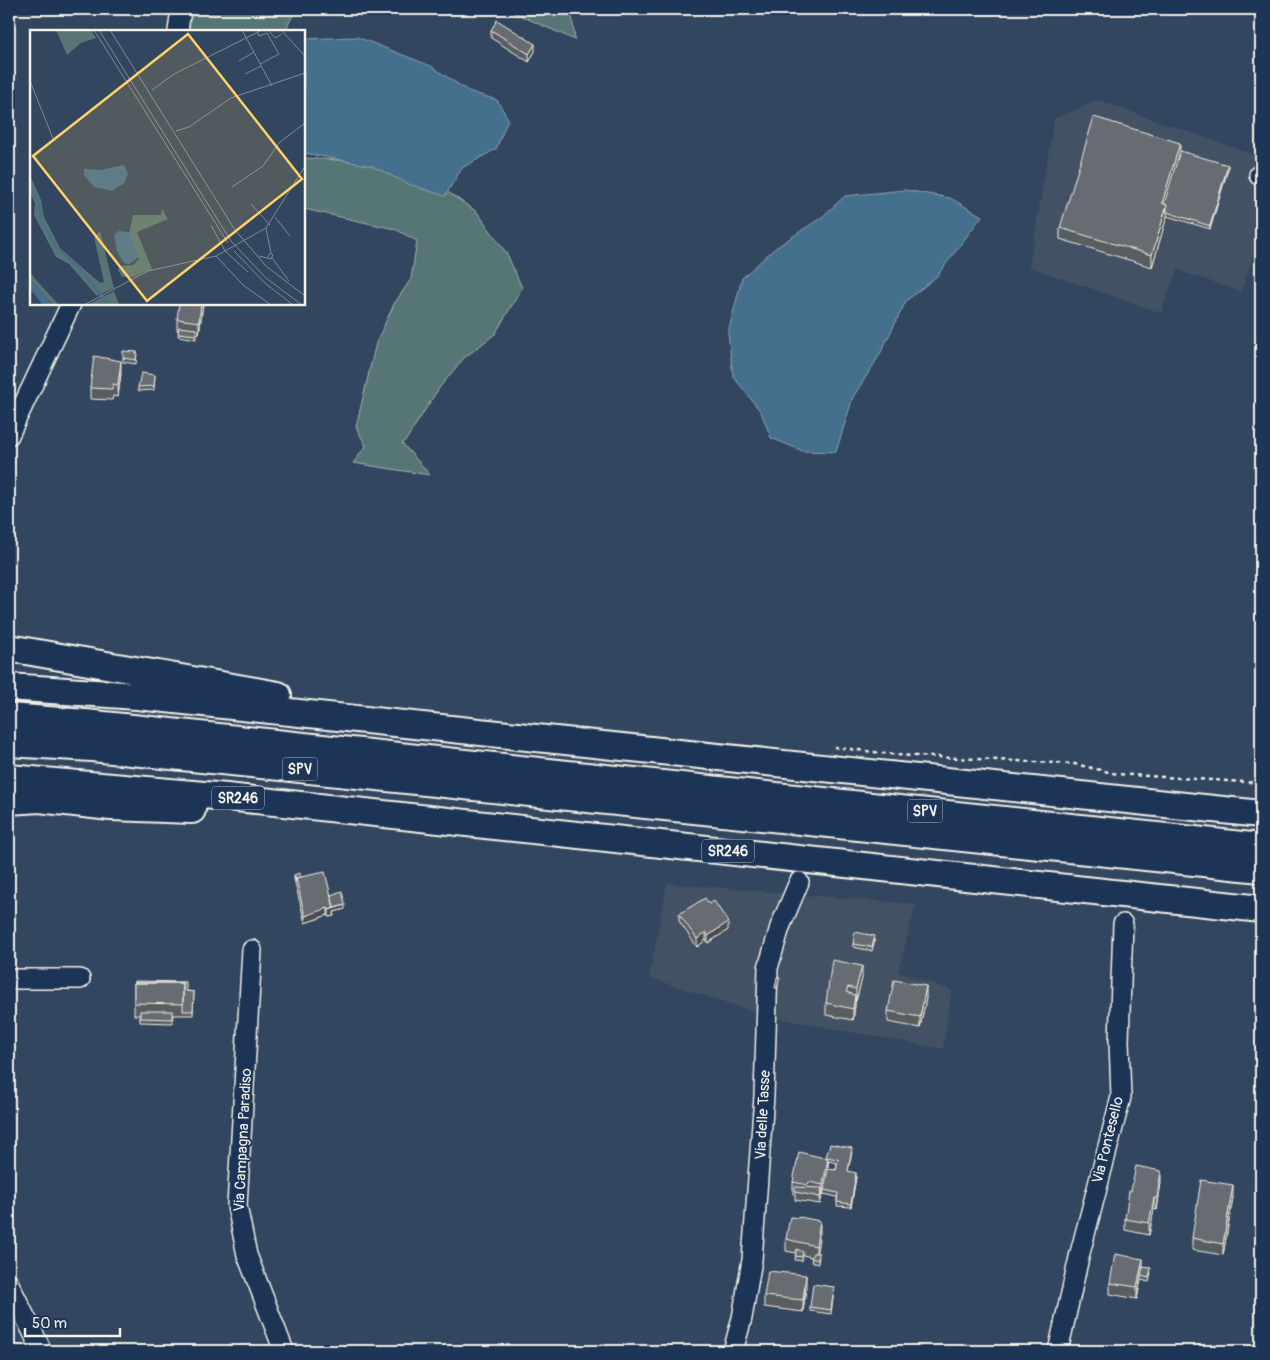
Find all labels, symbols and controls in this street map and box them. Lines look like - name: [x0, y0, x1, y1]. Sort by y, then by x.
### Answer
- inset map: [30, 30, 305, 305]
- road number: SPV: [282, 758, 318, 781]
- road number: SR246: [212, 786, 264, 810]
- road number: SPV: [908, 799, 942, 822]
- road number: SR246: [702, 839, 754, 862]
- street label: Via Campagna Paradiso: [230, 1068, 256, 1212]
- street label: Via delle Tasse: [751, 1069, 775, 1160]
- street label: Via Pontesello: [1088, 1094, 1128, 1186]
- scale bar: [25, 1305, 120, 1337]
- text: 50 m: [32, 1314, 67, 1333]

